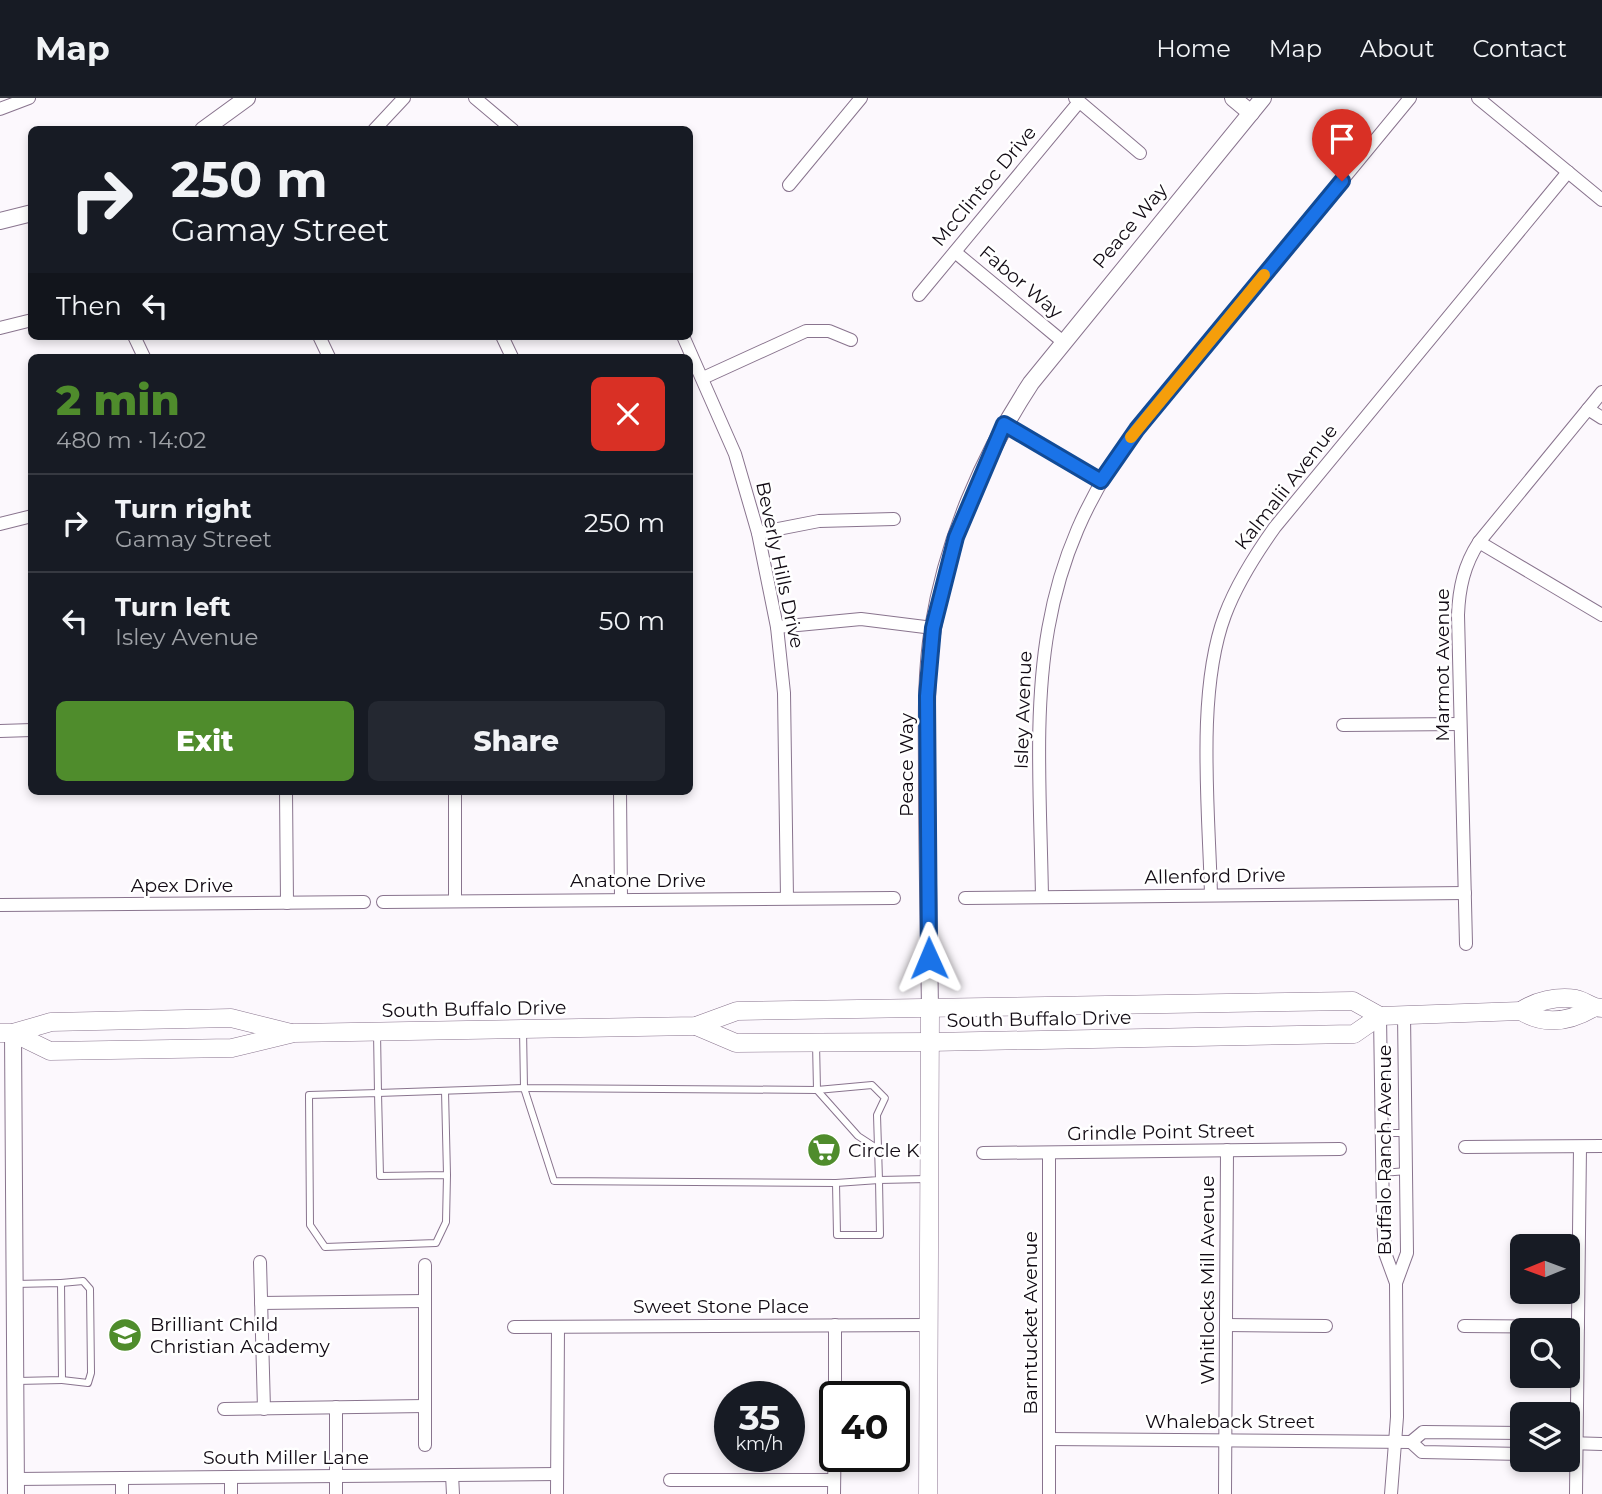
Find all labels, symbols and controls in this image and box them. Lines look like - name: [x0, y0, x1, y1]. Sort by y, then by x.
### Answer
- text: Map: [35, 28, 110, 68]
- text: Home: [1156, 34, 1231, 63]
- text: Map: [1269, 34, 1322, 63]
- text: About: [1360, 34, 1434, 63]
- text: Contact: [1472, 34, 1567, 63]
- pin: [1312, 109, 1372, 181]
- icon: arrive: [1323, 120, 1361, 158]
- street label: McClintoc Drive: [927, 121, 1041, 251]
- text: 250 m: [171, 150, 328, 209]
- icon: right: [56, 154, 147, 245]
- street label: Peace Way: [1088, 178, 1173, 273]
- text: Gamay Street: [171, 210, 389, 249]
- street label: Fabor Way: [975, 241, 1068, 324]
- icon: left: [136, 287, 174, 325]
- text: Then: [56, 290, 122, 322]
- text: 2 min: [56, 374, 180, 426]
- button: close: [591, 377, 665, 451]
- street label: Kalmalii Avenue: [1230, 420, 1342, 554]
- text: 480 m · 14:02: [56, 426, 206, 454]
- street label: Beverly Hills Drive: [751, 480, 809, 650]
- text: Turn right: [115, 493, 251, 525]
- icon: right: [56, 504, 94, 542]
- text: 250 m: [584, 507, 665, 539]
- text: Gamay Street: [115, 525, 272, 553]
- street label: Marmot Avenue: [1431, 588, 1454, 742]
- text: Turn left: [115, 591, 231, 623]
- icon: left: [56, 602, 94, 640]
- text: 50 m: [599, 605, 665, 637]
- text: Isley Avenue: [115, 623, 258, 651]
- street label: Isley Avenue: [1009, 650, 1037, 770]
- button: Exit: [56, 701, 354, 781]
- button: Share: [368, 701, 665, 781]
- street label: Peace Way: [895, 712, 918, 817]
- street label: Allenford Drive: [1144, 863, 1286, 889]
- street label: Anatone Drive: [570, 869, 706, 892]
- street label: Apex Drive: [131, 874, 233, 897]
- position arrow: [892, 921, 966, 995]
- street label: South Buffalo Drive: [381, 996, 567, 1022]
- street label: South Buffalo Drive: [946, 1006, 1132, 1032]
- street label: Buffalo Ranch Avenue: [1373, 1045, 1396, 1255]
- street label: Grindle Point Street: [1067, 1119, 1255, 1145]
- supermarket icon: Circle K: [805, 1131, 843, 1169]
- place label: Circle K: [848, 1139, 920, 1162]
- street label: Whitlocks Mill Avenue: [1196, 1175, 1219, 1385]
- street label: Barntucket Avenue: [1019, 1231, 1042, 1415]
- north arrow: [1510, 1234, 1580, 1304]
- map controls: [1510, 1234, 1580, 1472]
- street label: Sweet Stone Place: [633, 1295, 809, 1318]
- place label: Brilliant Child Christian Academy: [150, 1313, 331, 1358]
- school or university icon: Brilliant Child Christian Academy: [106, 1316, 144, 1354]
- button: search: [1510, 1318, 1580, 1388]
- speed limit sign: 40: [819, 1381, 910, 1472]
- text: 35: [739, 1396, 780, 1439]
- button: layers: [1510, 1402, 1580, 1472]
- street label: Whaleback Street: [1145, 1410, 1315, 1433]
- text: km/h: [735, 1433, 784, 1455]
- street label: South Miller Lane: [203, 1446, 369, 1469]

